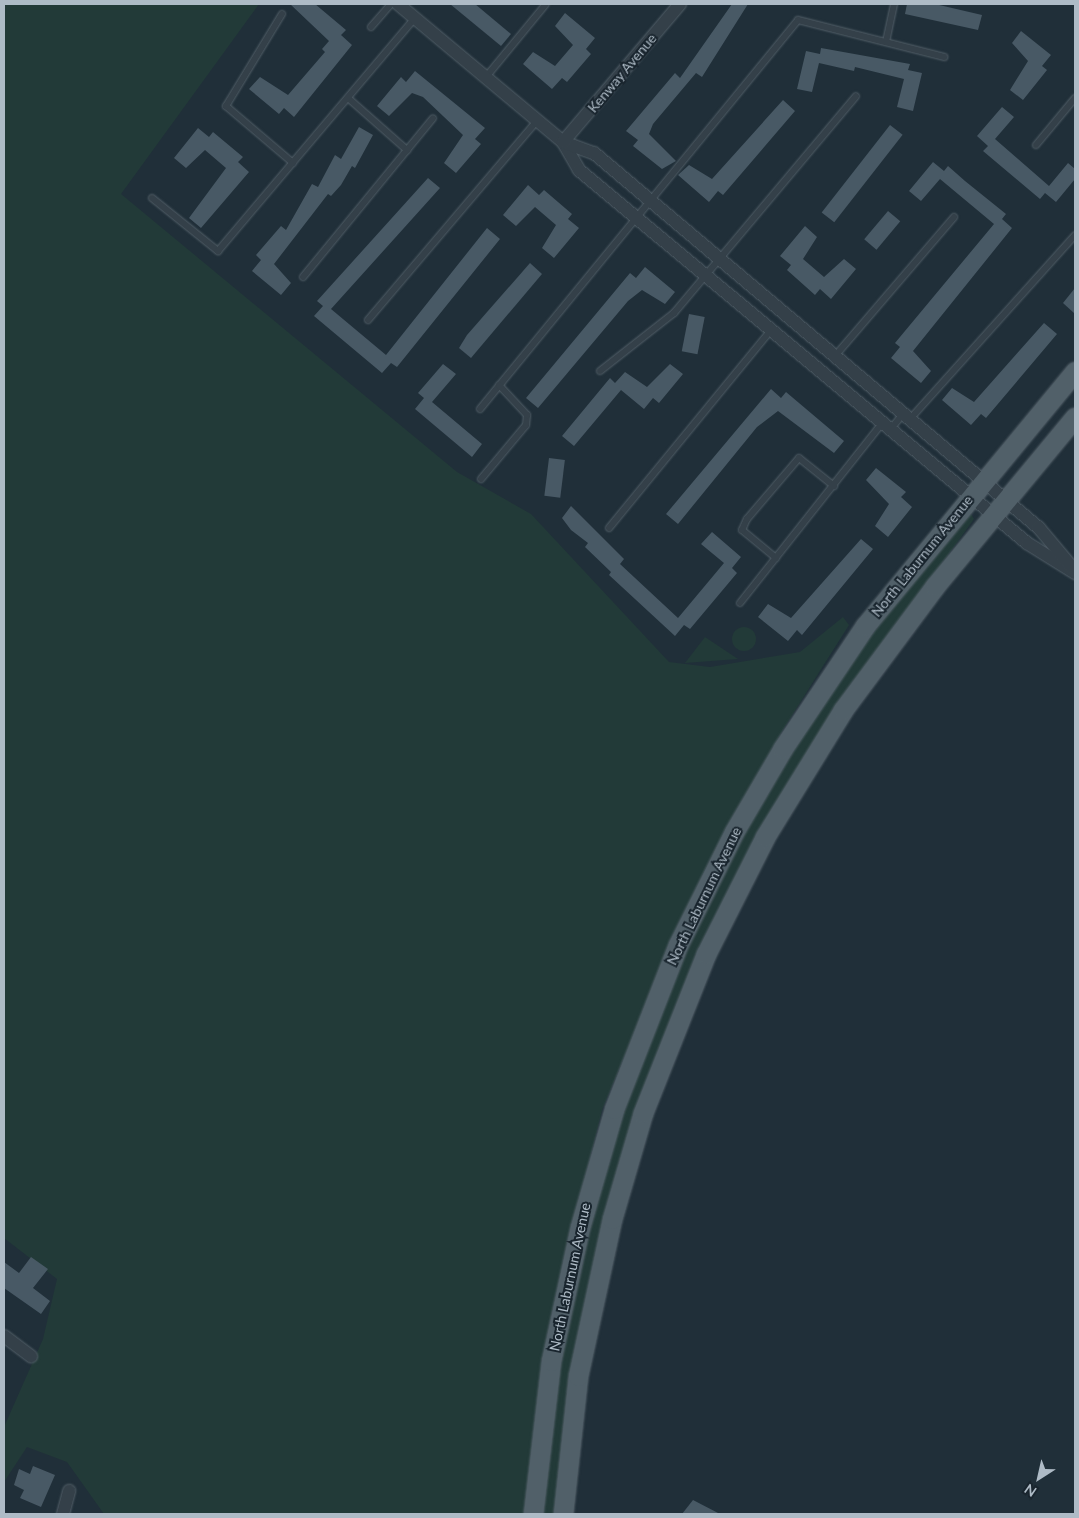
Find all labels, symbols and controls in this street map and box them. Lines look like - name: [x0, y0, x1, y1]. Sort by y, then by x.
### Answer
- street label: Kenway Avenue: [584, 30, 660, 116]
- street label: North Laburnum Avenue: [868, 492, 976, 620]
- street label: North Laburnum Avenue: [663, 824, 745, 968]
- street label: North Laburnum Avenue: [546, 1201, 594, 1353]
- north arrow: [1014, 1453, 1064, 1503]
- text: N: [1021, 1481, 1039, 1501]

